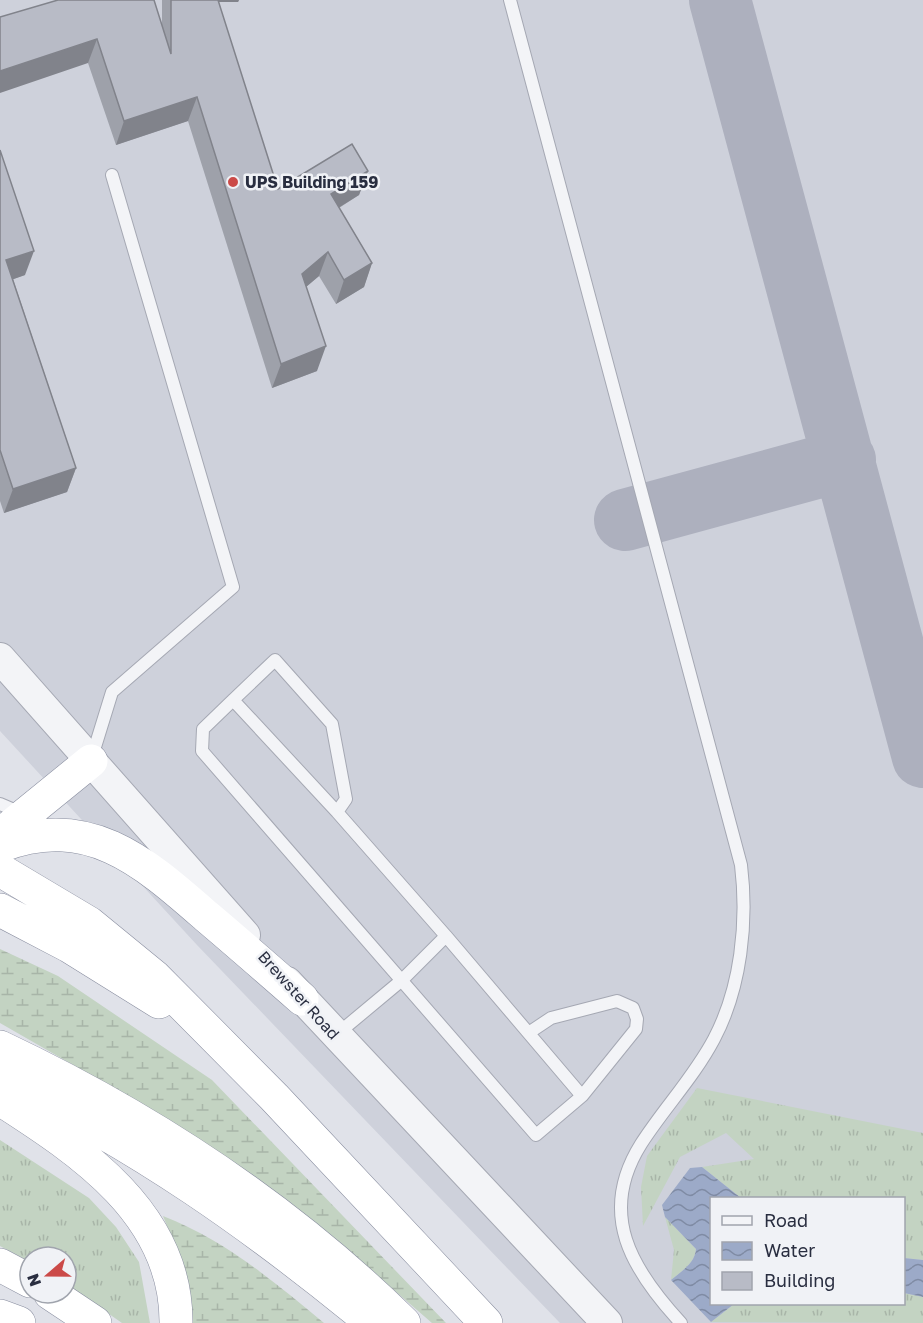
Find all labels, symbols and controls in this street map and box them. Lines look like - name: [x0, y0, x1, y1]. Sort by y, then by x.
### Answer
- place label: UPS Building 159: [245, 172, 378, 192]
- marker: UPS Building 159: [226, 175, 240, 189]
- street label: Brewster Road: [254, 947, 344, 1043]
- legend: [710, 1197, 905, 1305]
- text: Road: [764, 1209, 808, 1231]
- text: Water: [764, 1239, 815, 1261]
- north arrow: [18, 1245, 78, 1305]
- text: Building: [764, 1269, 835, 1291]
- text: N: [22, 1271, 45, 1289]

